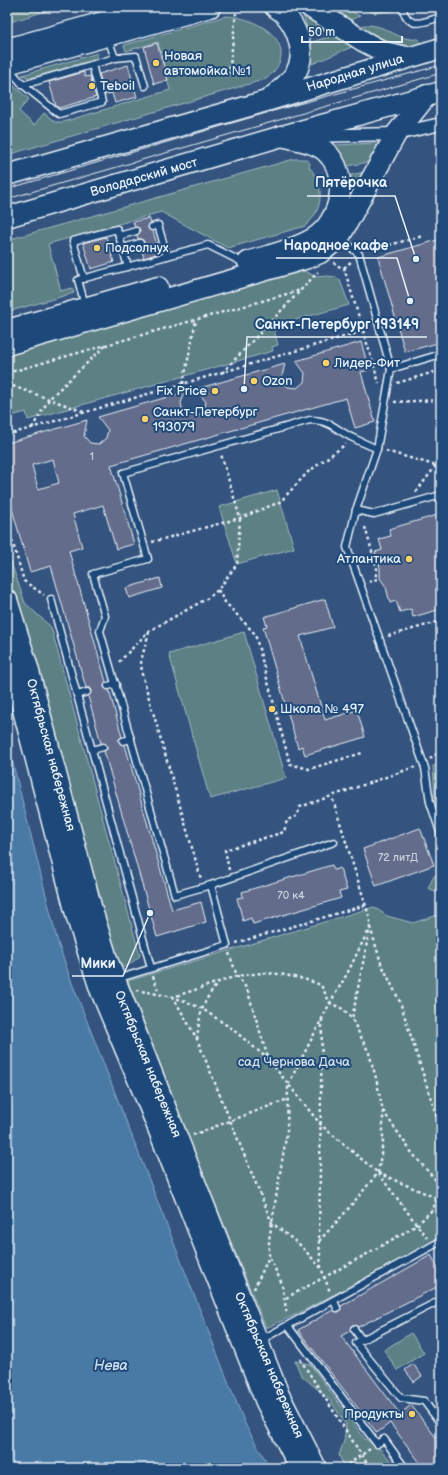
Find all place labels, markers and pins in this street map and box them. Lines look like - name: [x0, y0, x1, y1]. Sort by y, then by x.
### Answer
- place label: Новая автомойка №1: [164, 48, 251, 79]
- marker: Новая автомойка №1: [151, 58, 161, 68]
- place label: Teboil: [100, 78, 135, 94]
- marker: Teboil: [87, 81, 97, 91]
- callout: Пятёрочка: [307, 170, 395, 196]
- callout: Народное кафе: [276, 232, 397, 258]
- place label: Подсолнух: [105, 240, 169, 256]
- marker: Подсолнух: [92, 243, 102, 253]
- callout: Санкт-Петербург 193149: [247, 311, 427, 337]
- place label: Лидер-Фит: [333, 355, 400, 371]
- marker: Лидер-Фит: [321, 358, 331, 368]
- place label: Ozon: [262, 373, 292, 389]
- marker: Ozon: [249, 376, 259, 386]
- place label: Fix Price: [156, 383, 207, 399]
- marker: Fix Price: [210, 386, 220, 396]
- place label: Санкт-Петербург 193079: [153, 404, 258, 435]
- marker: Санкт-Петербург 193079: [140, 414, 150, 424]
- place label: Атлантика: [336, 551, 401, 567]
- marker: Атлантика: [404, 554, 414, 564]
- place label: Школа № 497: [280, 701, 364, 717]
- marker: Школа № 497: [267, 704, 277, 714]
- callout: Мики: [72, 950, 123, 976]
- place label: Продукты: [344, 1406, 404, 1422]
- marker: Продукты: [407, 1409, 417, 1419]

